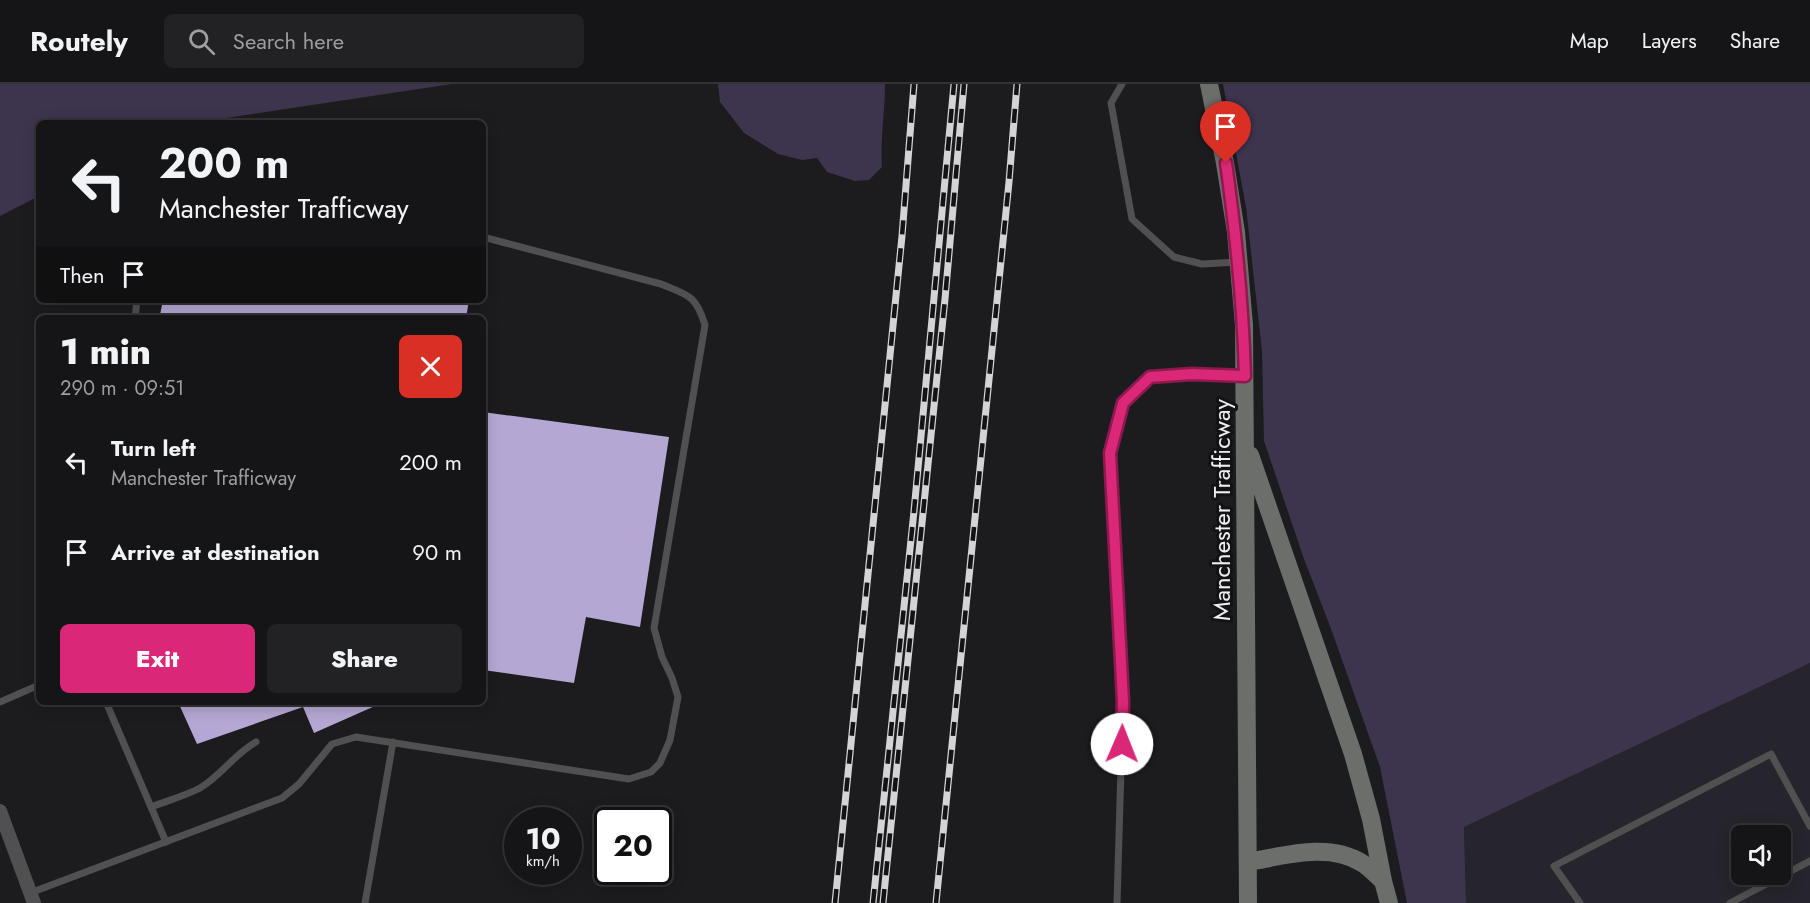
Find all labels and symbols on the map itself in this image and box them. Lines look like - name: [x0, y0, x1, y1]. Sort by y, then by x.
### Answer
- pin: [1200, 101, 1251, 163]
- street label: Manchester Trafficway: [1204, 399, 1239, 621]
- position arrow: [1090, 712, 1154, 776]
- speed limit sign: 20: [594, 807, 672, 885]

